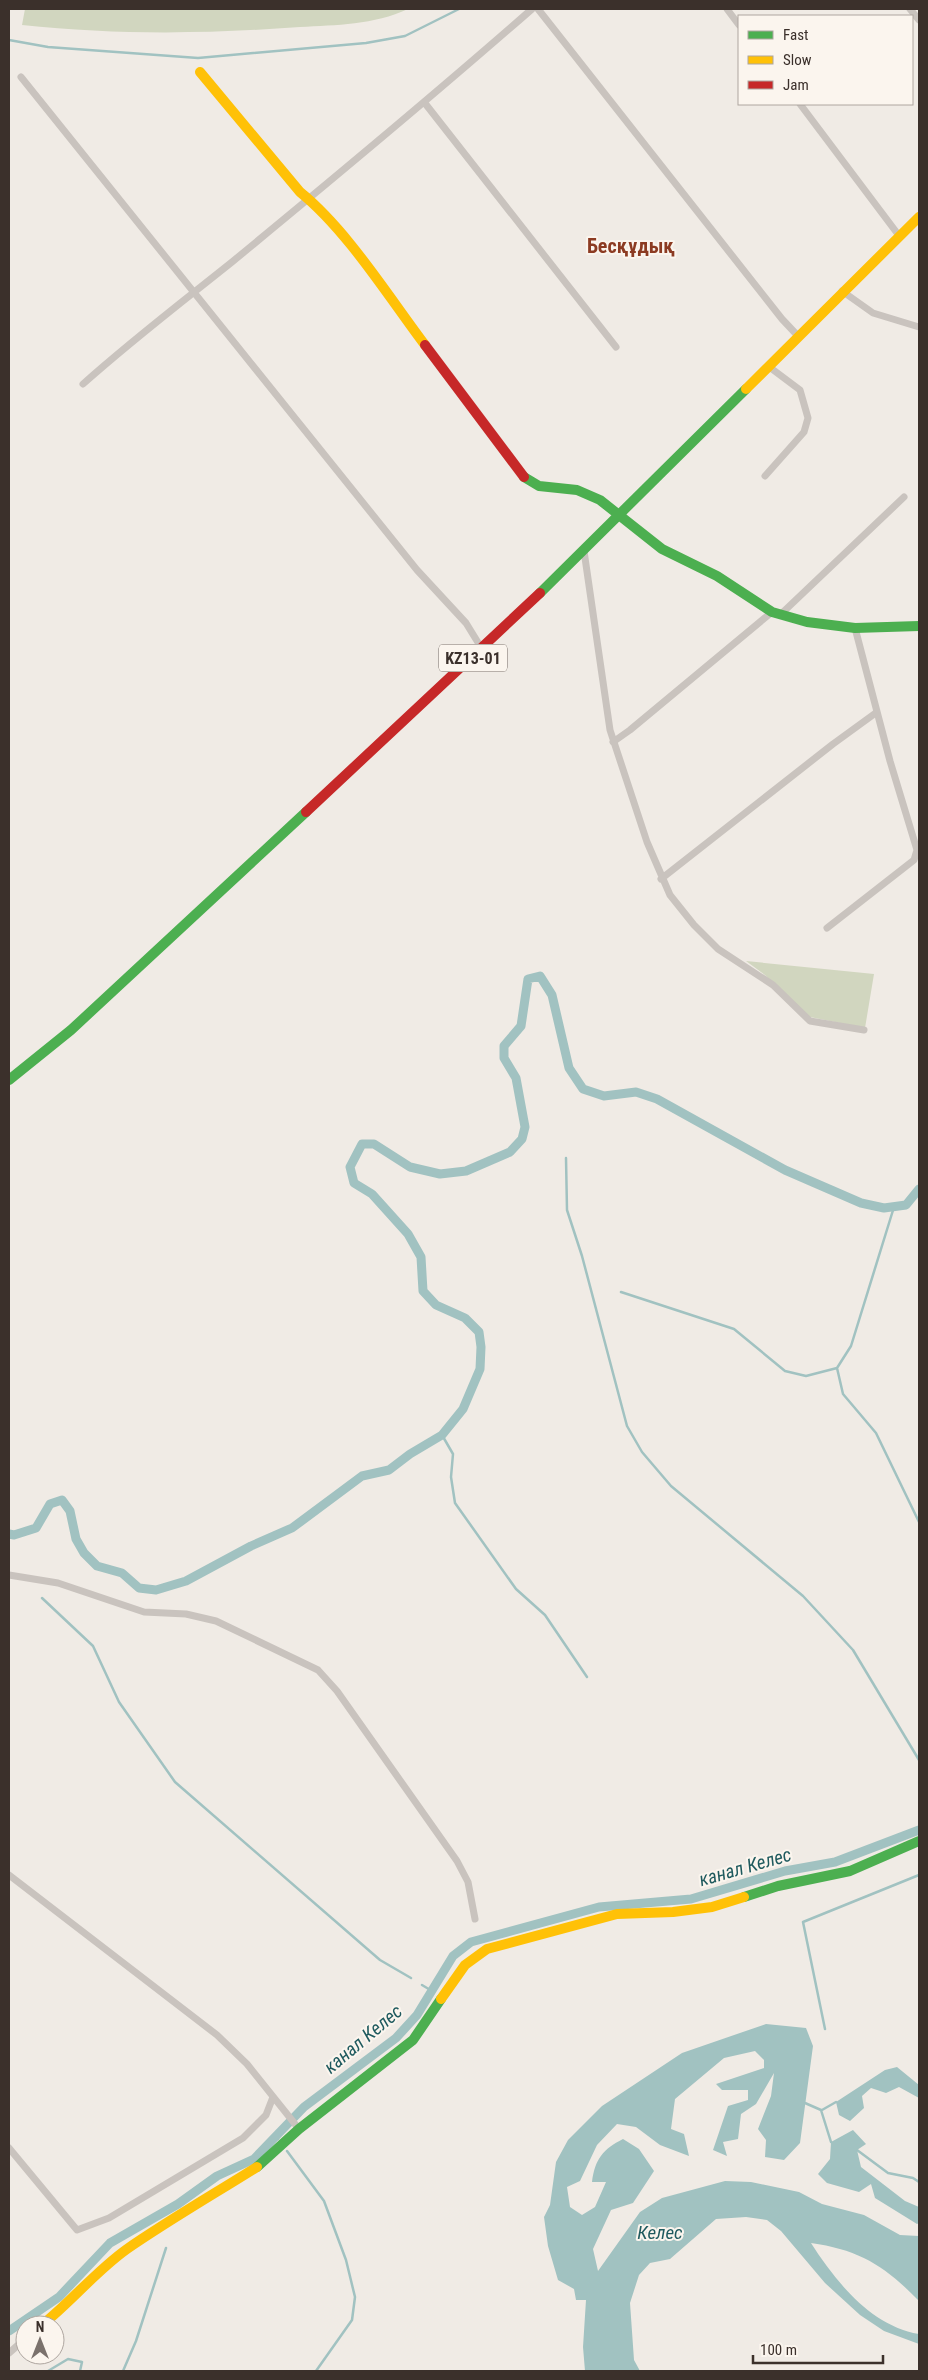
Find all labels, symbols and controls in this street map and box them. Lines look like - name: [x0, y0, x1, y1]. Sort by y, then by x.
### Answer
- legend: [738, 15, 913, 105]
- text: Fast: [783, 26, 808, 44]
- text: Slow: [783, 51, 812, 69]
- text: Jam: [783, 76, 809, 94]
- district label: Бесқұдық: [587, 234, 675, 258]
- road number: KZ13-01: [439, 644, 507, 671]
- water label: канал Келес: [696, 1843, 794, 1891]
- water label: канал Келес: [319, 1999, 407, 2078]
- water label: Келес: [637, 2221, 683, 2244]
- north arrow: [15, 2315, 65, 2365]
- text: N: [36, 2319, 44, 2335]
- scale bar: [753, 2332, 883, 2364]
- text: 100 m: [760, 2341, 797, 2359]

